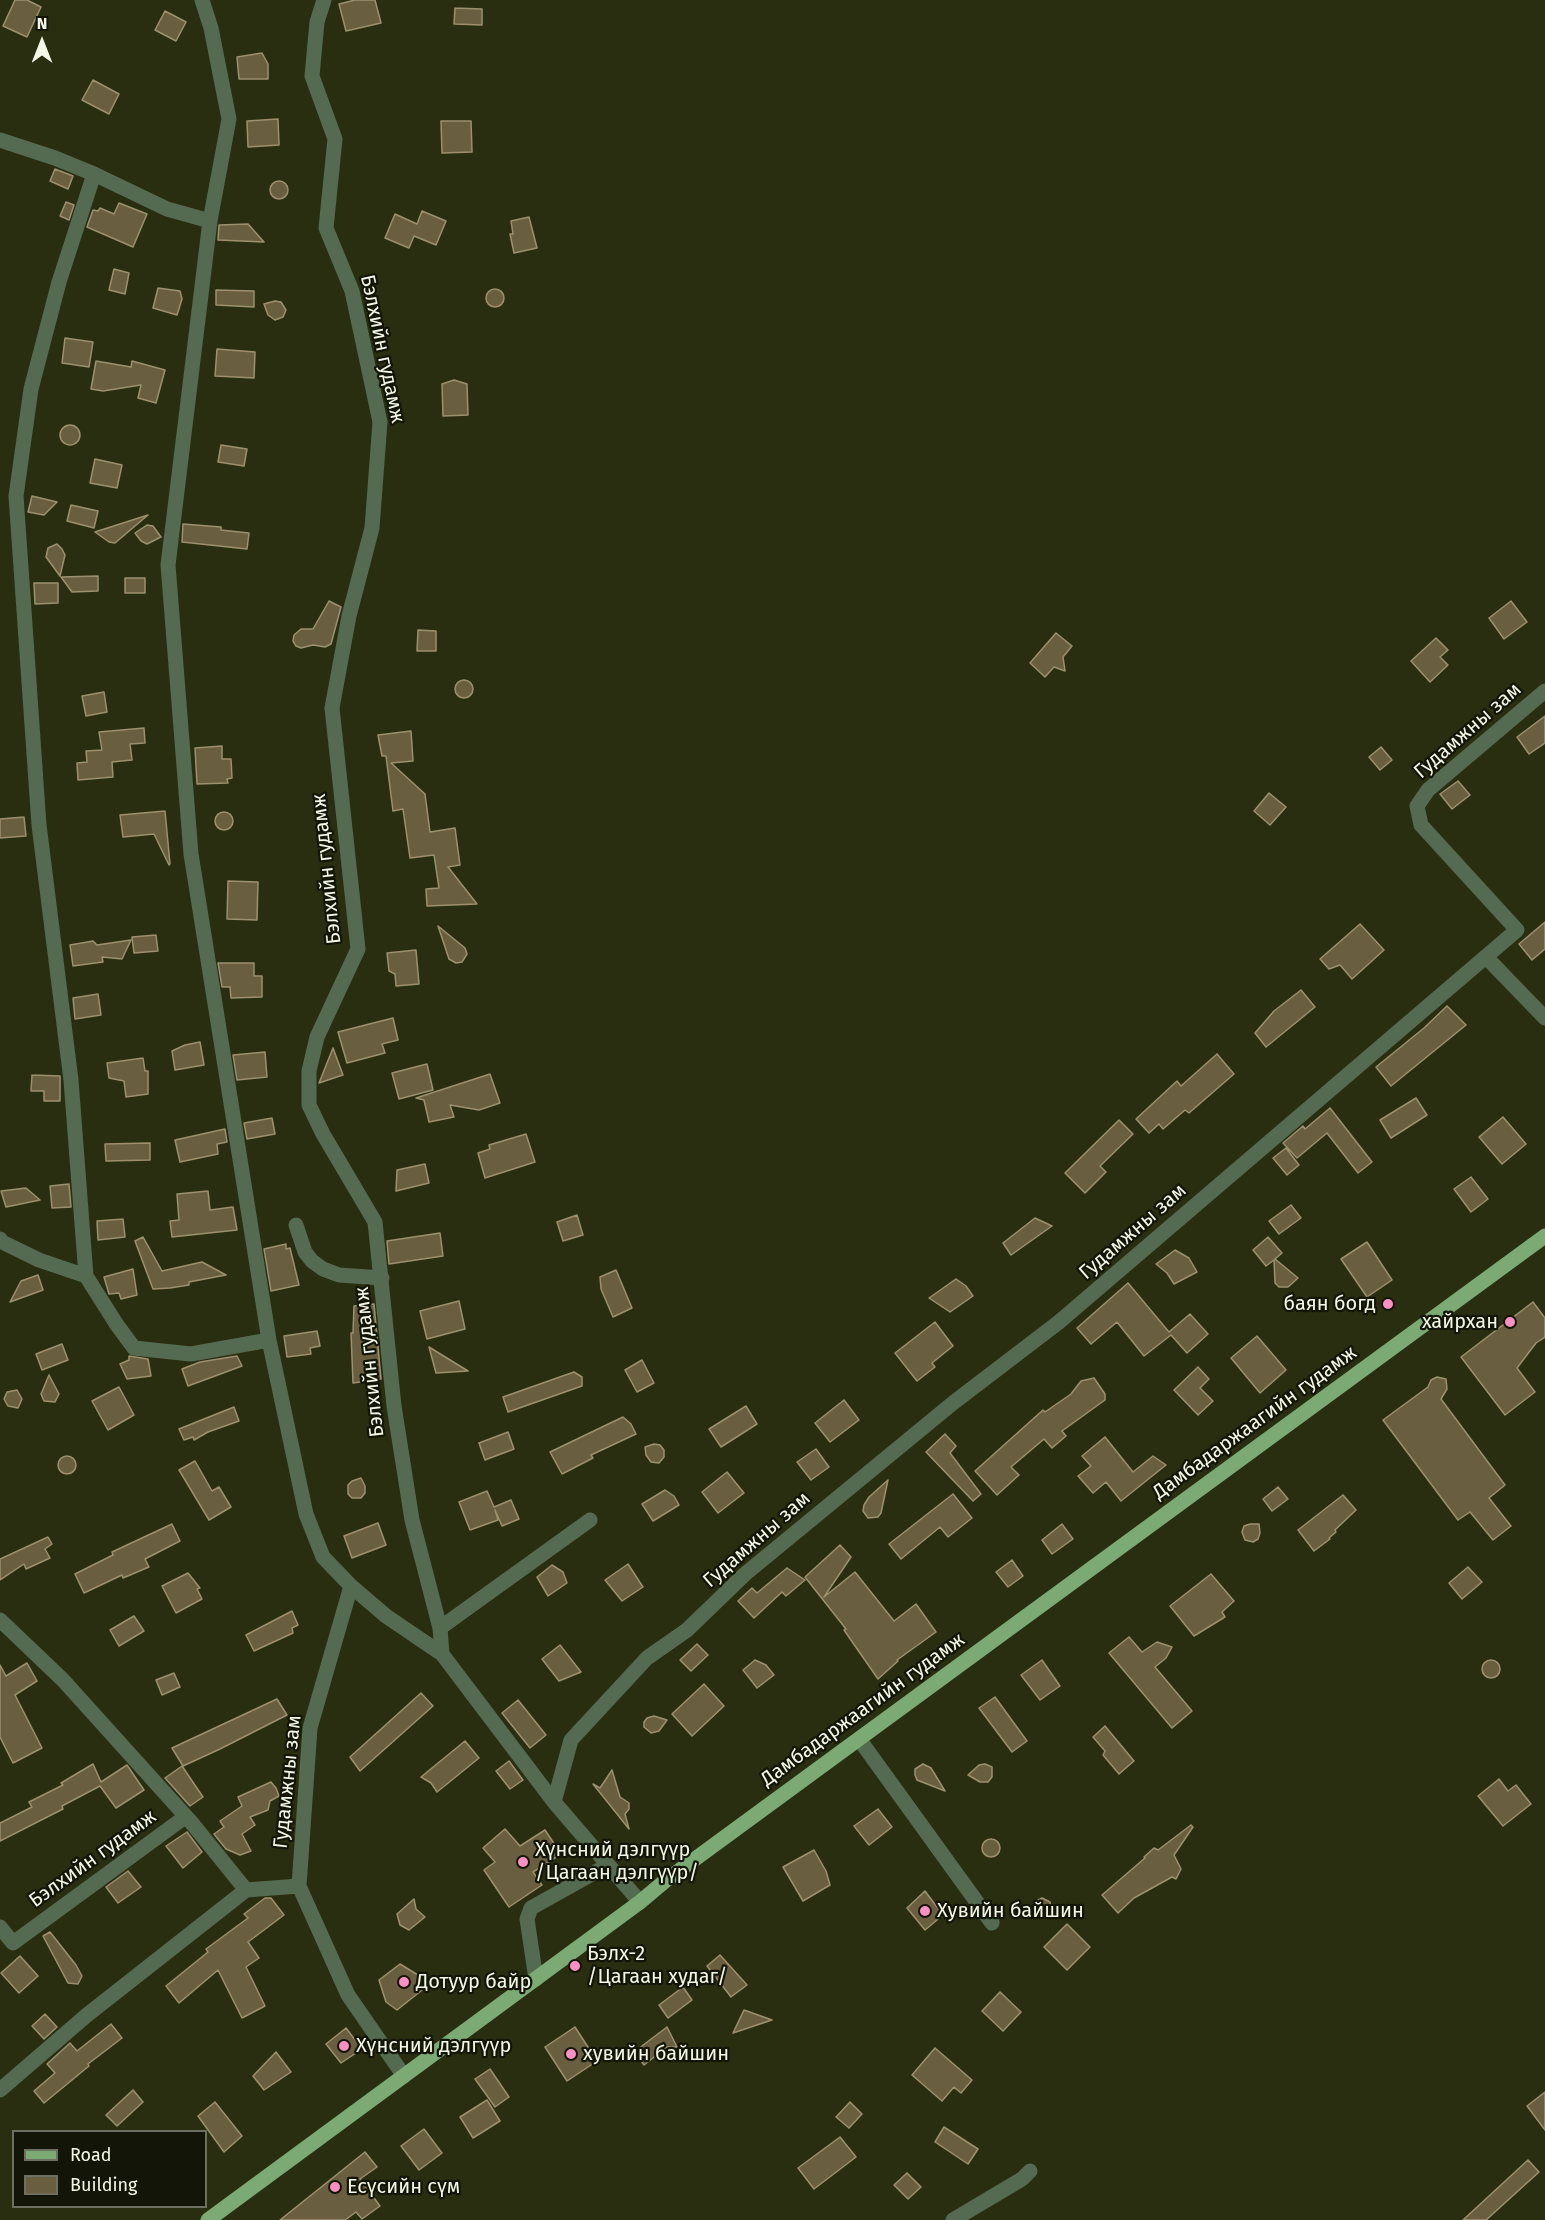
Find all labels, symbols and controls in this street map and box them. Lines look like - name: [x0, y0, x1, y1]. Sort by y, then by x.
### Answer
- north arrow: [12, 12, 72, 72]
- text: N: [37, 14, 47, 33]
- street label: Бэлхийн гудамж: [355, 273, 409, 425]
- street label: Гудамжны зам: [1410, 678, 1526, 784]
- street label: Бэлхийн гудамж: [307, 793, 347, 945]
- street label: Гудамжны зам: [1075, 1179, 1191, 1285]
- street label: Бэлхийн гудамж: [350, 1286, 390, 1438]
- place label: баян богд: [1284, 1292, 1376, 1316]
- marker: баян богд: [1381, 1297, 1395, 1311]
- place label: хайрхан: [1422, 1310, 1498, 1334]
- marker: хайрхан: [1503, 1315, 1517, 1329]
- street label: Дамбадаржаагийн гудамж: [1148, 1341, 1362, 1505]
- street label: Гудамжны зам: [699, 1487, 815, 1593]
- street label: Дамбадаржаагийн гудамж: [756, 1628, 970, 1792]
- street label: Гудамжны зам: [269, 1714, 307, 1850]
- street label: Бэлхийн гудамж: [25, 1805, 161, 1913]
- place label: Хүнсний дэлгүүр /Цагаан дэлгүүр/: [535, 1838, 699, 1885]
- marker: Хүнсний дэлгүүр /Цагаан дэлгүүр/: [516, 1855, 530, 1869]
- place label: Хувийн байшин: [937, 1899, 1084, 1923]
- marker: Хувийн байшин: [918, 1904, 932, 1918]
- place label: Бэлх-2 /Цагаан худаг/: [587, 1942, 728, 1989]
- marker: Бэлх-2 /Цагаан худаг/: [568, 1959, 582, 1973]
- place label: Дотуур байр: [416, 1970, 531, 1994]
- marker: Дотуур байр: [397, 1975, 411, 1989]
- place label: Хүнсний дэлгүүр: [356, 2034, 511, 2058]
- marker: Хүнсний дэлгүүр: [337, 2039, 351, 2053]
- place label: хувийн байшин: [583, 2042, 729, 2066]
- marker: хувийн байшин: [564, 2047, 578, 2061]
- legend: [12, 2130, 207, 2208]
- text: Road: [70, 2144, 112, 2166]
- text: Building: [70, 2174, 137, 2196]
- place label: Есүсийн сүм: [347, 2175, 460, 2199]
- marker: Есүсийн сүм: [328, 2180, 342, 2194]

